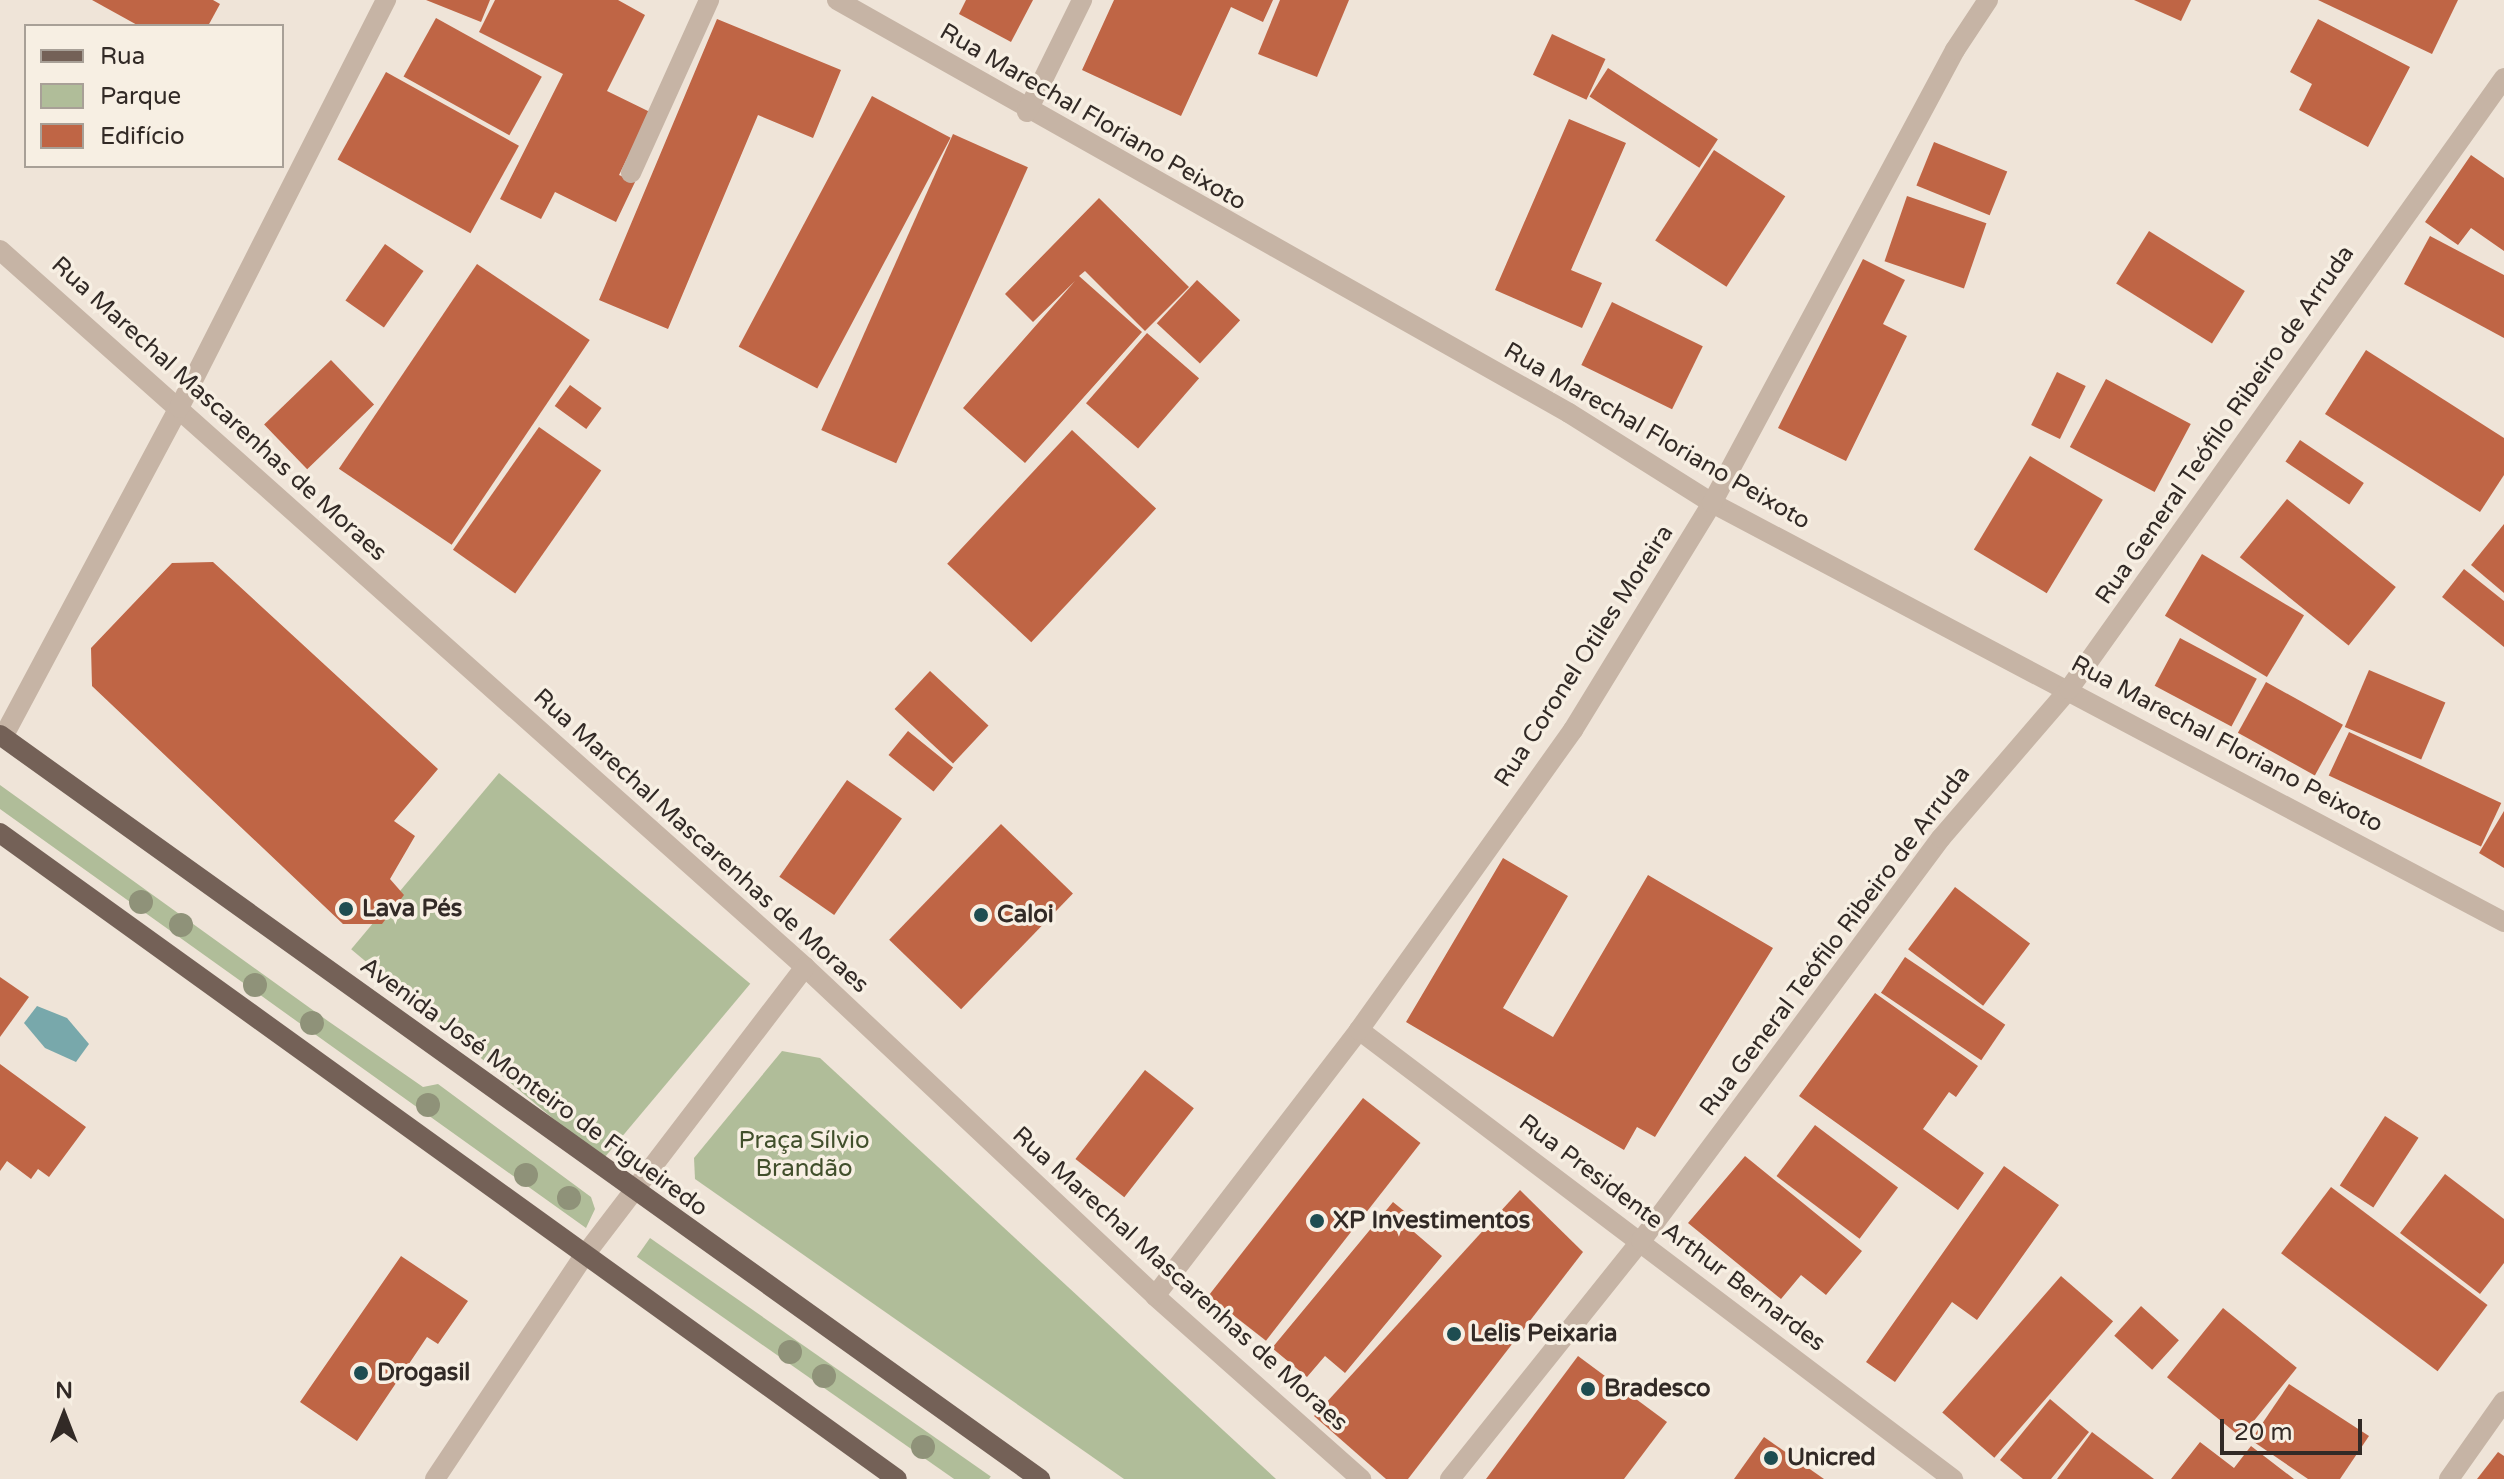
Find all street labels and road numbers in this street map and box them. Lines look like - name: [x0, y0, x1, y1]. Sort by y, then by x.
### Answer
- street label: Rua Marechal Floriano Peixoto: [935, 17, 1251, 217]
- street label: Rua General Teófilo Ribeiro de Arruda: [2090, 240, 2360, 610]
- street label: Rua Marechal Mascarenhas de Moraes: [45, 251, 393, 567]
- street label: Rua Marechal Floriano Peixoto: [1499, 336, 1815, 536]
- street label: Rua Coronel Otiles Moreira: [1488, 520, 1680, 792]
- street label: Rua Marechal Floriano Peixoto: [2066, 649, 2388, 839]
- street label: Rua Marechal Mascarenhas de Moraes: [527, 683, 875, 999]
- street label: Rua General Teófilo Ribeiro de Arruda: [1694, 760, 1976, 1122]
- street label: Avenida José Monteiro de Figueiredo: [355, 951, 713, 1223]
- street label: Rua Presidente Arthur Bernardes: [1513, 1108, 1831, 1358]
- street label: Rua Marechal Mascarenhas de Moraes: [1006, 1121, 1354, 1437]

